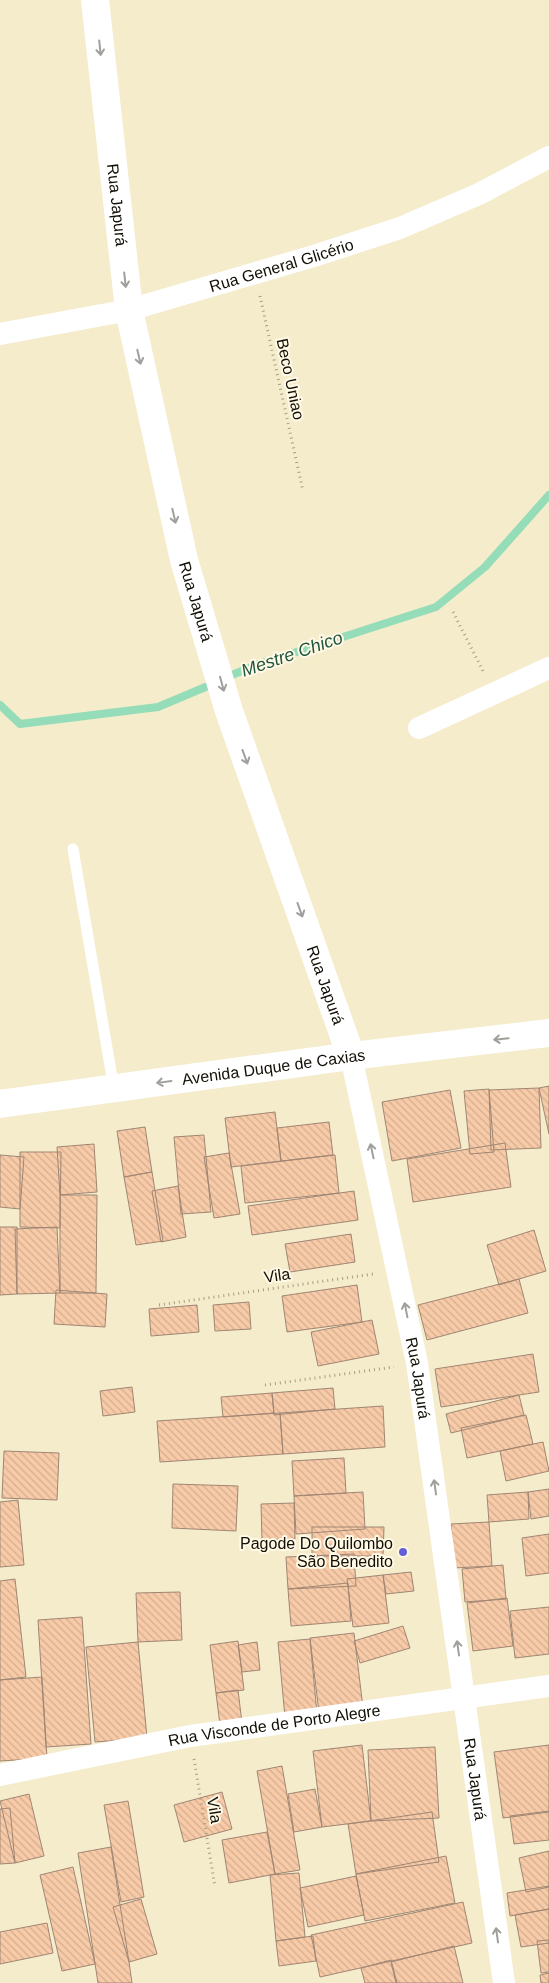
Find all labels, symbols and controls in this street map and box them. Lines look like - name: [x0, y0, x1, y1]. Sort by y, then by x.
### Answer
- one-way arrow: [95, 40, 105, 56]
- street label: Rua Japurá: [104, 163, 130, 247]
- street label: Rua General Glicério: [207, 236, 356, 295]
- one-way arrow: [120, 271, 130, 287]
- street label: Beco Uniao: [274, 337, 307, 421]
- one-way arrow: [135, 349, 144, 365]
- one-way arrow: [170, 507, 179, 523]
- street label: Rua Japurá: [176, 559, 216, 644]
- water label: Mestre Chico: [239, 627, 345, 681]
- one-way arrow: [217, 676, 227, 692]
- one-way arrow: [241, 749, 250, 764]
- one-way arrow: [296, 902, 305, 917]
- street label: Rua Japurá: [304, 943, 347, 1027]
- one-way arrow: [493, 1034, 509, 1044]
- street label: Avenida Duque de Caxias: [181, 1046, 366, 1088]
- one-way arrow: [157, 1077, 173, 1087]
- one-way arrow: [367, 1143, 376, 1159]
- street label: Vila: [263, 1265, 291, 1286]
- one-way arrow: [401, 1302, 410, 1318]
- street label: Rua Japurá: [403, 1336, 433, 1420]
- one-way arrow: [430, 1480, 440, 1496]
- place label: Pagode Do Quilombo São Benedito: [240, 1535, 393, 1570]
- marker: Pagode Do Quilombo São Benedito: [397, 1546, 409, 1558]
- one-way arrow: [453, 1640, 463, 1656]
- street label: Rua Visconde de Porto Alegre: [167, 1702, 382, 1749]
- street label: Rua Japurá: [461, 1737, 489, 1821]
- street label: Vila: [204, 1796, 225, 1825]
- one-way arrow: [491, 1927, 501, 1943]

